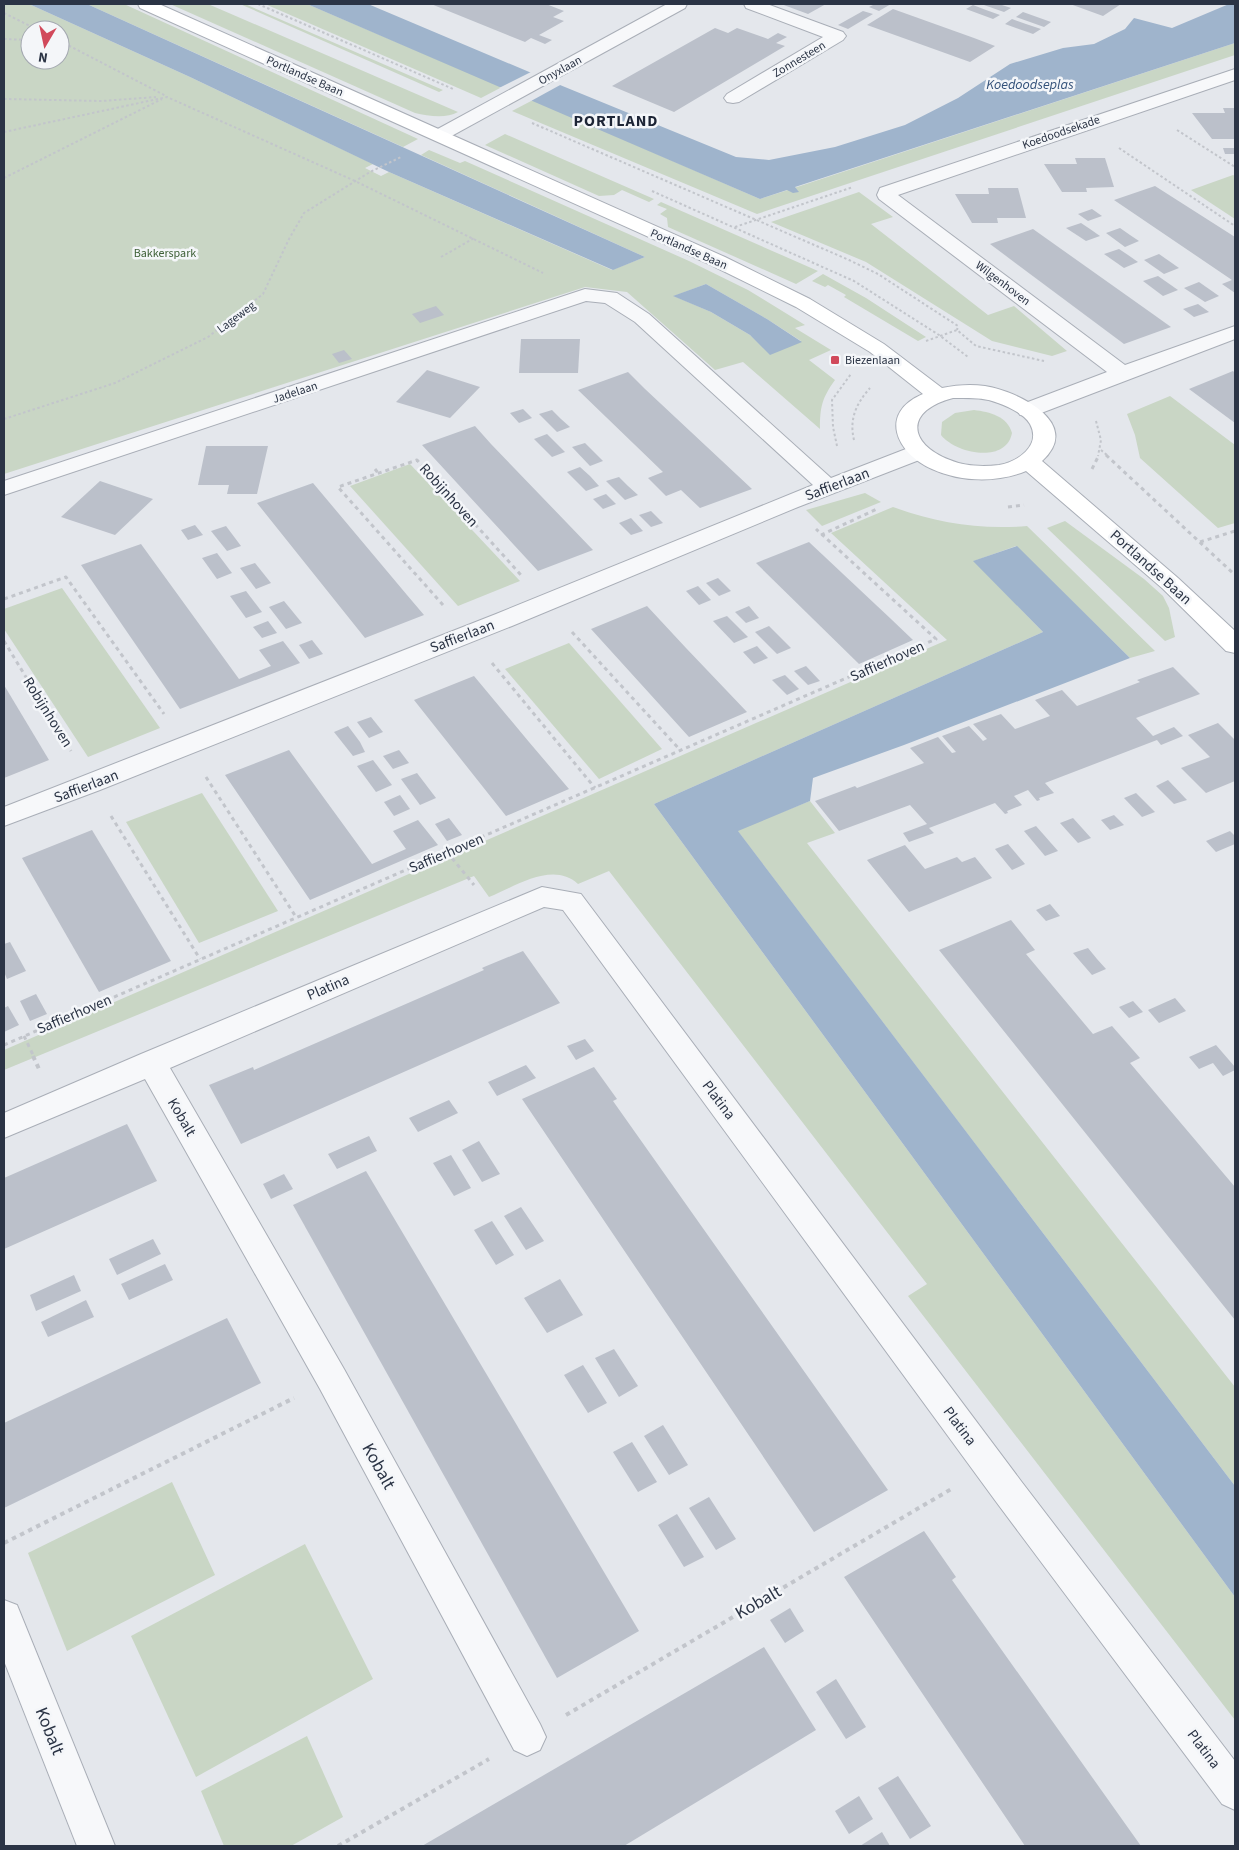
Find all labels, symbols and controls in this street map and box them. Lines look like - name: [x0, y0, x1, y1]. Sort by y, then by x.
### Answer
- north arrow: [20, 20, 70, 70]
- street label: Zonnesteen: [770, 37, 829, 82]
- text: N: [37, 46, 49, 67]
- street label: Portlandse Baan: [264, 52, 346, 101]
- street label: Onyxlaan: [536, 52, 585, 89]
- water label: Koedoodseplas: [986, 75, 1074, 95]
- district label: PORTLAND: [573, 110, 659, 132]
- street label: Koedoodsekade: [1020, 111, 1102, 154]
- street label: Portlandse Baan: [648, 225, 730, 274]
- park label: Bakkerspark: [134, 245, 196, 262]
- street label: Wilgenhoven: [972, 257, 1034, 310]
- street label: Lageweg: [214, 297, 259, 338]
- place label: Biezenlaan: [845, 352, 900, 369]
- marker: Biezenlaan: [829, 354, 841, 366]
- street label: Jadelaan: [271, 377, 320, 408]
- street label: Robijnhoven: [414, 459, 483, 532]
- street label: Saffierlaan: [802, 463, 873, 506]
- street label: Portlandse Baan: [1105, 525, 1196, 610]
- street label: Saffierlaan: [427, 615, 498, 658]
- street label: Saffierhoven: [847, 636, 928, 687]
- street label: Robijnhoven: [18, 673, 77, 751]
- street label: Saffierlaan: [51, 765, 122, 808]
- street label: Saffierhoven: [406, 828, 487, 879]
- street label: Platina: [304, 969, 353, 1006]
- street label: Saffierhoven: [34, 989, 115, 1040]
- street label: Platina: [697, 1076, 740, 1124]
- street label: Kobalt: [162, 1094, 201, 1140]
- street label: Platina: [938, 1402, 981, 1450]
- street label: Kobalt: [356, 1439, 401, 1494]
- street label: Kobalt: [731, 1579, 786, 1626]
- street label: Kobalt: [29, 1704, 70, 1759]
- street label: Platina: [1182, 1725, 1225, 1773]

